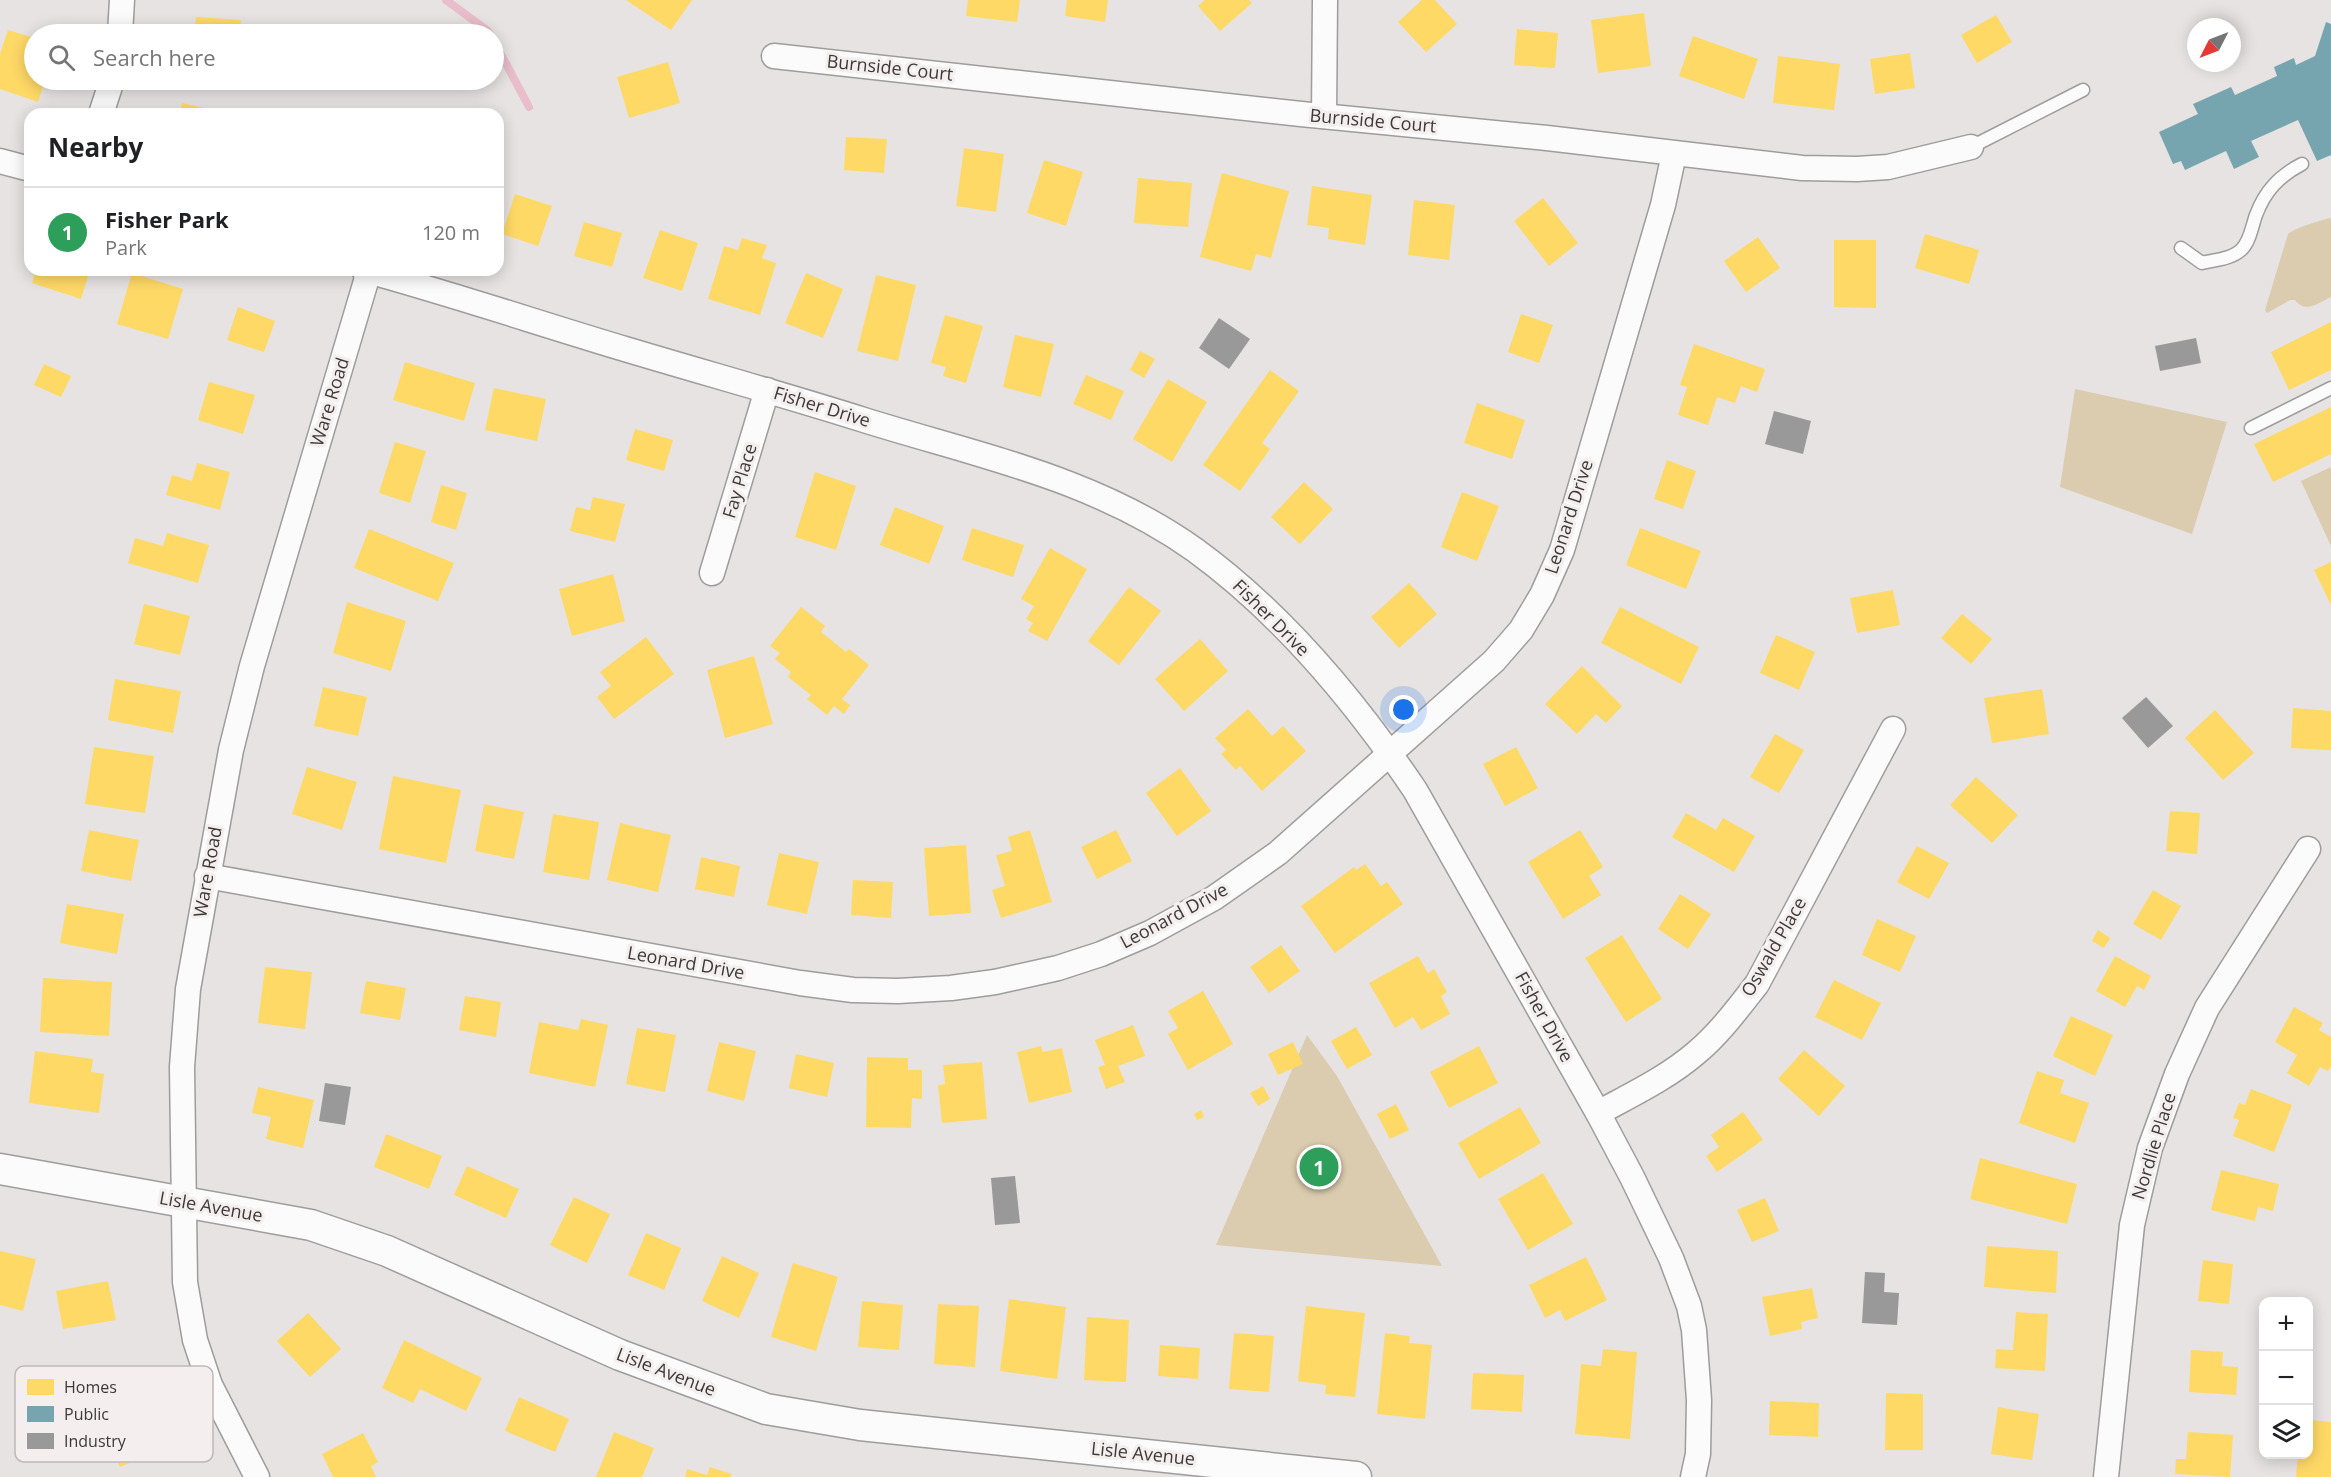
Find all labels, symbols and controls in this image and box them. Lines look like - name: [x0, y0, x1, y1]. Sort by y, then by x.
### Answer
- north arrow: [2187, 18, 2241, 72]
- search box: [24, 24, 504, 90]
- icon: search: [45, 41, 78, 74]
- text: Search here: [93, 42, 216, 72]
- street label: Burnside Court: [826, 48, 954, 86]
- street label: Burnside Court: [1309, 103, 1437, 137]
- text: Nearby: [48, 129, 143, 165]
- text: Fisher Park: [105, 204, 229, 234]
- text: 1: [62, 219, 73, 246]
- text: 120 m: [422, 219, 480, 246]
- text: Park: [105, 234, 147, 261]
- street label: Ware Road: [304, 354, 354, 449]
- street label: Fisher Drive: [771, 380, 873, 432]
- street label: Fay Place: [716, 440, 762, 521]
- street label: Leonard Drive: [1538, 457, 1598, 577]
- street label: Fisher Drive: [1228, 574, 1315, 661]
- your location: [1389, 695, 1418, 724]
- street label: Ware Road: [187, 825, 227, 919]
- street label: Leonard Drive: [1116, 877, 1231, 954]
- street label: Oswald Place: [1735, 892, 1811, 1001]
- street label: Leonard Drive: [626, 940, 747, 984]
- street label: Fisher Drive: [1510, 967, 1580, 1066]
- street label: Nordlie Place: [2125, 1089, 2181, 1202]
- pin: 1: [1300, 1144, 1338, 1190]
- street label: Lisle Avenue: [158, 1185, 265, 1227]
- map controls: [2259, 1297, 2313, 1459]
- button: +: [2259, 1297, 2313, 1351]
- street label: Lisle Avenue: [613, 1341, 719, 1401]
- button: −: [2259, 1351, 2313, 1405]
- legend: [15, 1366, 213, 1462]
- text: Homes: [64, 1376, 117, 1398]
- text: Public: [64, 1403, 109, 1425]
- button: layers: [2259, 1405, 2313, 1459]
- text: Industry: [64, 1430, 127, 1452]
- street label: Lisle Avenue: [1090, 1436, 1196, 1470]

